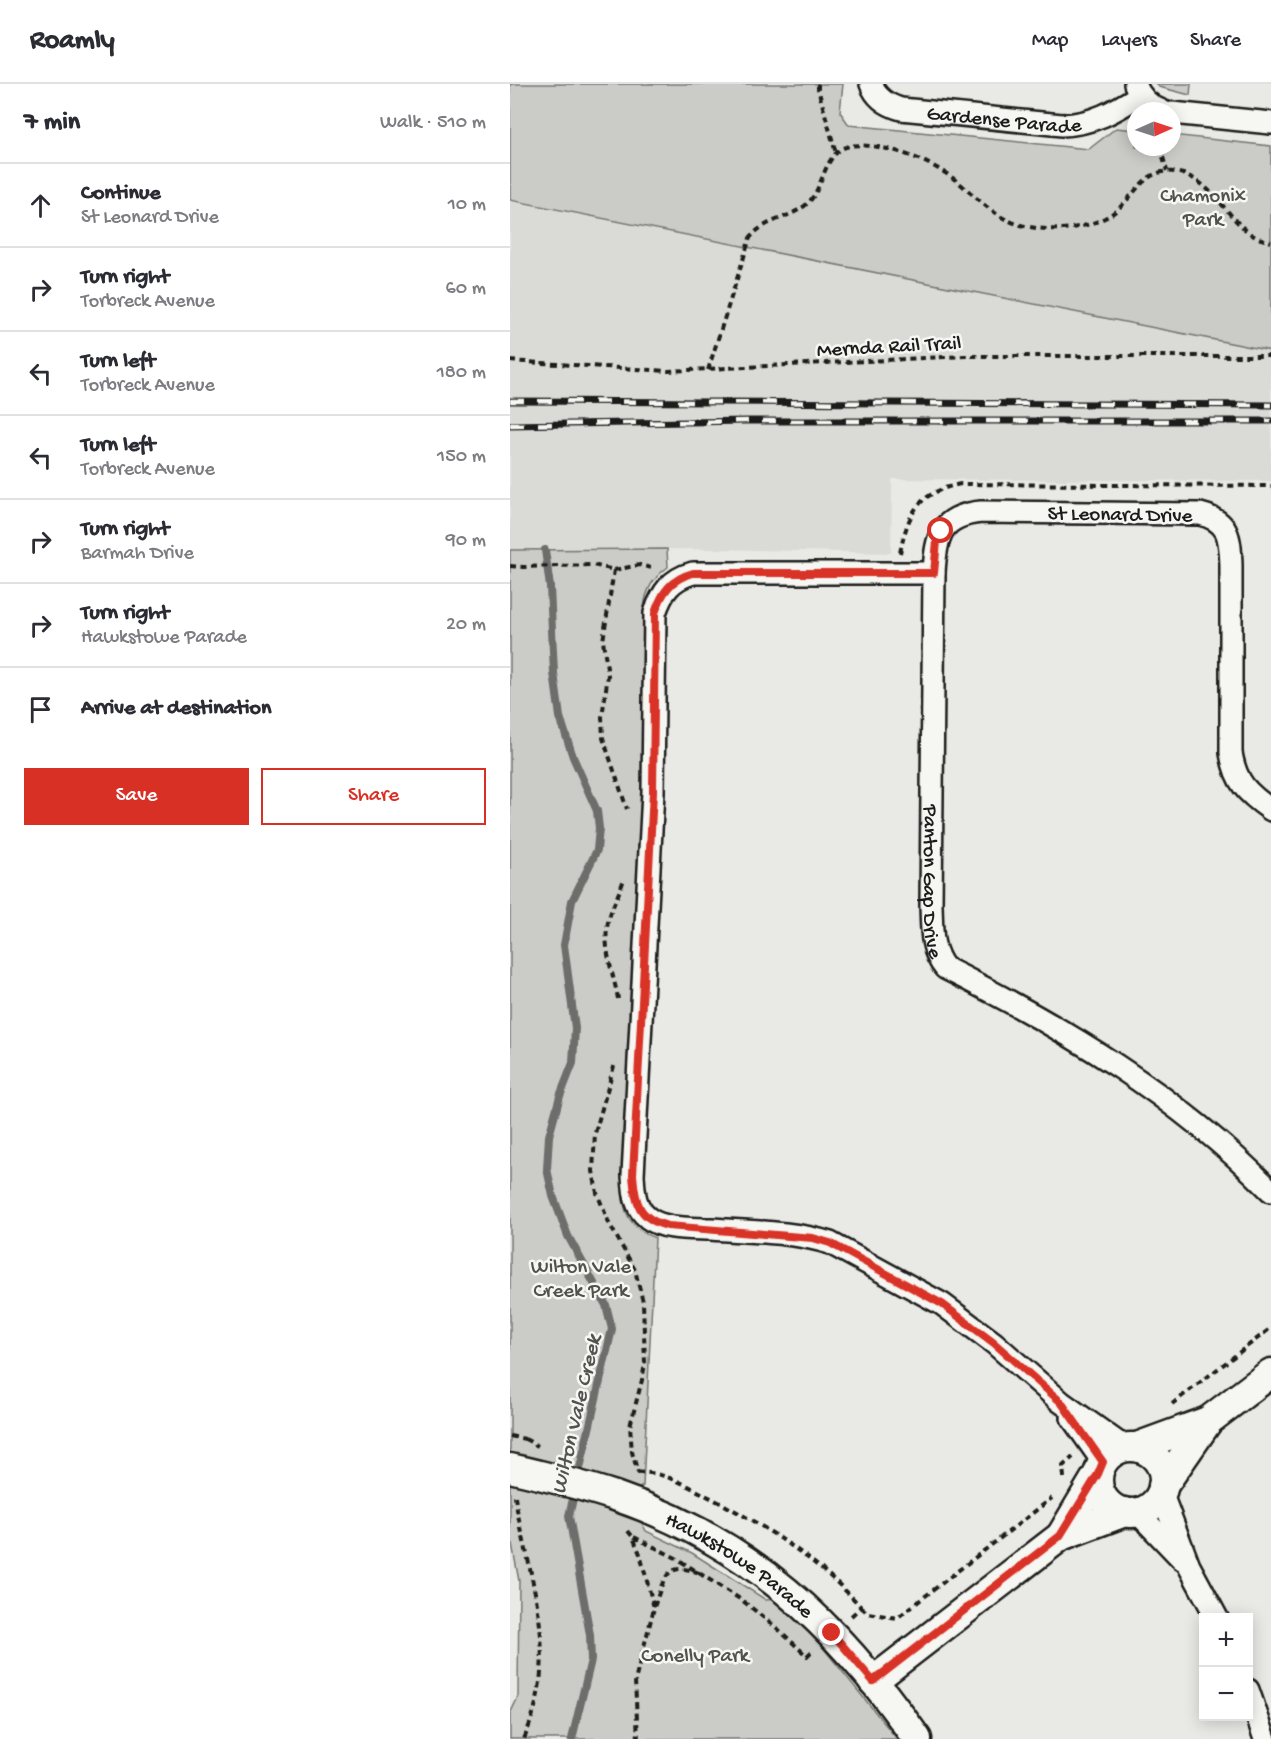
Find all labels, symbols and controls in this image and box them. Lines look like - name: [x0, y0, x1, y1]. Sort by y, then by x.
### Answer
- text: Roamly: [30, 25, 115, 58]
- text: Map: [1032, 29, 1068, 54]
- text: Layers: [1101, 29, 1157, 54]
- text: Share: [1190, 29, 1241, 54]
- north arrow: [1127, 102, 1181, 156]
- street label: Gardense Parade: [925, 103, 1084, 141]
- text: 7 min: [24, 108, 80, 139]
- text: Walk · 510 m: [380, 112, 486, 135]
- text: Continue: [81, 181, 161, 207]
- park label: Chamonix Park: [1160, 185, 1246, 234]
- icon: ahead: [24, 189, 57, 222]
- text: 10 m: [448, 194, 486, 217]
- text: St Leonard Drive: [81, 207, 219, 230]
- text: Turn right: [81, 265, 169, 291]
- icon: right: [24, 273, 57, 306]
- text: 60 m: [446, 278, 486, 301]
- text: Torbreck Avenue: [81, 291, 215, 314]
- street label: Mernda Rail Trail: [816, 332, 962, 365]
- text: Turn left: [81, 349, 155, 375]
- icon: left: [24, 357, 57, 390]
- text: 180 m: [437, 362, 486, 385]
- text: Torbreck Avenue: [81, 375, 215, 398]
- text: Turn left: [81, 433, 155, 459]
- icon: left: [24, 441, 57, 474]
- text: 150 m: [437, 446, 486, 469]
- text: Torbreck Avenue: [81, 459, 215, 482]
- street label: St Leonard Drive: [1047, 503, 1194, 530]
- text: Turn right: [81, 517, 169, 543]
- route start: [927, 517, 953, 543]
- icon: right: [24, 525, 57, 558]
- text: 90 m: [446, 530, 486, 553]
- text: Barmah Drive: [81, 543, 194, 566]
- text: Turn right: [81, 601, 169, 627]
- icon: right: [24, 609, 57, 642]
- text: 20 m: [446, 614, 486, 637]
- text: Hawkstowe Parade: [81, 627, 247, 650]
- icon: arrive: [24, 693, 57, 726]
- text: Arrive at destination: [81, 696, 271, 722]
- button: Save: [24, 768, 249, 825]
- button: Share: [261, 768, 486, 825]
- street label: Panton Gap Drive: [915, 803, 947, 964]
- park label: Wilton Vale Creek Park: [531, 1256, 632, 1305]
- water label: Wilton Vale Creek: [547, 1331, 609, 1497]
- street label: Hawkstowe Parade: [661, 1508, 818, 1626]
- map controls: [1199, 1613, 1253, 1721]
- button: +: [1199, 1613, 1253, 1667]
- route end: [818, 1619, 844, 1645]
- park label: Conelly Park: [641, 1645, 751, 1670]
- button: −: [1199, 1667, 1253, 1721]

